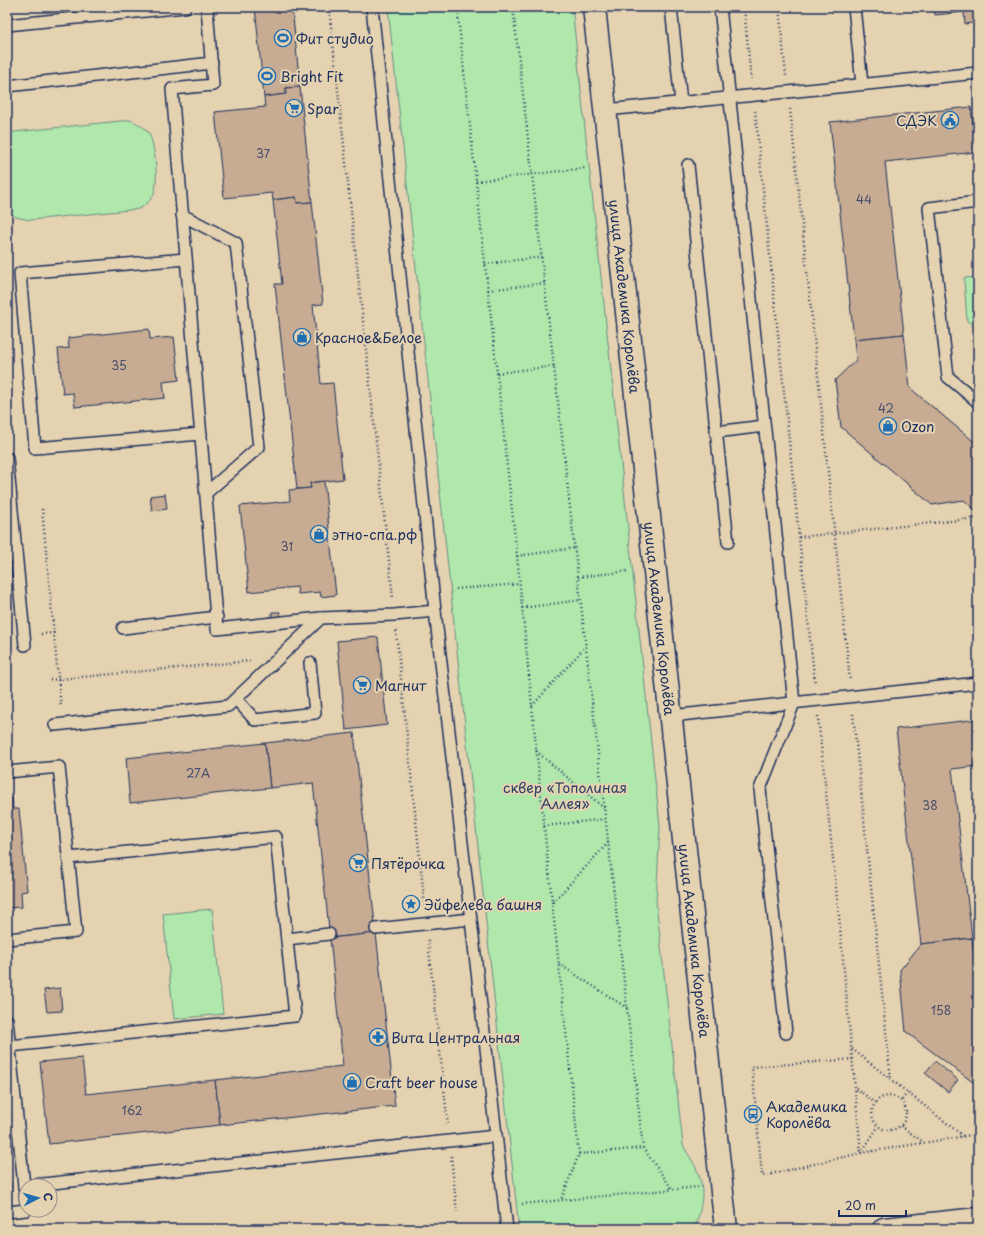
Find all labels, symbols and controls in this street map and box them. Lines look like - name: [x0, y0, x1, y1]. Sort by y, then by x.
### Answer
- sports icon: Фит студио: [273, 28, 293, 48]
- place label: Фит студио: [296, 28, 374, 49]
- sports icon: Bright Fit: [257, 66, 277, 86]
- place label: Bright Fit: [280, 66, 344, 87]
- supermarket icon: Spar: [284, 98, 304, 118]
- place label: Spar: [307, 98, 339, 119]
- place label: СДЭК: [896, 110, 937, 131]
- public building icon: СДЭК: [940, 110, 960, 130]
- house number: 37: [256, 144, 271, 162]
- house number: 44: [856, 190, 872, 208]
- street label: улица Академика Королёва: [604, 198, 646, 395]
- shop icon: Красное&Белое: [292, 327, 312, 347]
- place label: Красное&Белое: [315, 327, 422, 348]
- house number: 35: [111, 356, 127, 374]
- house number: 42: [878, 399, 894, 417]
- shop icon: Ozon: [878, 416, 898, 436]
- place label: Ozon: [901, 416, 934, 437]
- street label: улица Академика Королёва: [639, 520, 681, 717]
- shop icon: этно-спа.рф: [309, 524, 329, 544]
- place label: этно-спа.рф: [332, 524, 417, 545]
- house number: 31: [281, 537, 293, 555]
- supermarket icon: Магнит: [352, 675, 372, 695]
- place label: Магнит: [375, 675, 427, 696]
- house number: 27А: [186, 764, 210, 782]
- park label: сквер «Тополиная Аллея»: [503, 777, 627, 814]
- house number: 38: [922, 796, 938, 814]
- street label: улица Академика Королёва: [674, 843, 716, 1039]
- supermarket icon: Пятёрочка: [348, 853, 368, 873]
- place label: Пятёрочка: [371, 853, 445, 874]
- place icon: Эйфелева башня: [401, 894, 421, 914]
- place label: Эйфелева башня: [424, 894, 542, 915]
- house number: 158: [931, 1001, 951, 1019]
- pharmacy icon: Вита Центральная: [368, 1027, 388, 1047]
- place label: Вита Центральная: [391, 1027, 520, 1048]
- shop icon: Craft beer house: [342, 1072, 362, 1092]
- place label: Craft beer house: [365, 1072, 478, 1093]
- place label: Академика Королёва: [766, 1096, 847, 1133]
- house number: 162: [121, 1101, 143, 1119]
- bus stop icon: Академика Королёва: [743, 1104, 763, 1124]
- north arrow: [18, 1178, 58, 1218]
- text: С: [40, 1192, 57, 1202]
- scale bar: [839, 1192, 906, 1218]
- text: 20 m: [845, 1196, 876, 1214]

